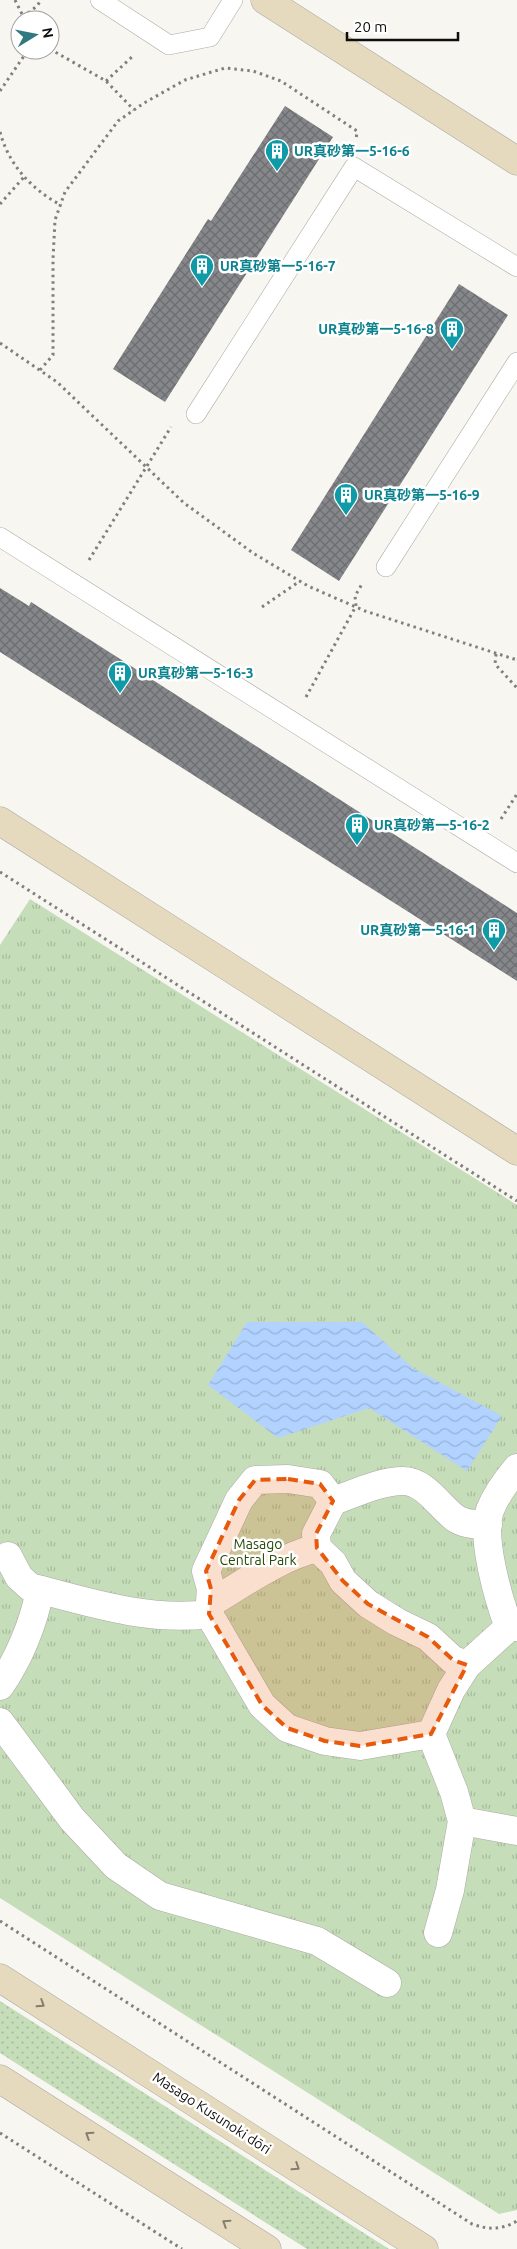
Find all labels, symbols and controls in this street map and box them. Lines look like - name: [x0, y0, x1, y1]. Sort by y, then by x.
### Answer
- north arrow: [10, 10, 60, 60]
- scale bar: [347, 10, 458, 42]
- text: 20 m: [354, 18, 387, 35]
- text: N: [39, 26, 57, 39]
- building icon: UR真砂第一5-16-6: [264, 138, 290, 172]
- place label: UR真砂第一5-16-6: [294, 143, 410, 159]
- building icon: UR真砂第一5-16-7: [189, 253, 215, 287]
- place label: UR真砂第一5-16-7: [220, 258, 336, 274]
- building icon: UR真砂第一5-16-8: [439, 316, 465, 350]
- place label: UR真砂第一5-16-8: [318, 321, 434, 337]
- building icon: UR真砂第一5-16-9: [333, 482, 359, 516]
- place label: UR真砂第一5-16-9: [364, 487, 480, 503]
- building icon: UR真砂第一5-16-3: [107, 660, 133, 694]
- place label: UR真砂第一5-16-3: [138, 665, 254, 681]
- building icon: UR真砂第一5-16-2: [344, 812, 370, 846]
- place label: UR真砂第一5-16-2: [374, 817, 490, 833]
- building icon: UR真砂第一5-16-1: [481, 917, 507, 951]
- place label: UR真砂第一5-16-1: [360, 922, 476, 938]
- park label: Masago Central Park: [220, 1536, 296, 1568]
- one-way arrow: [35, 1998, 45, 2007]
- street label: Masago Kusunoki dōri: [150, 2069, 274, 2157]
- one-way arrow: [85, 2132, 94, 2142]
- one-way arrow: [290, 2161, 299, 2170]
- one-way arrow: [222, 2219, 231, 2229]

